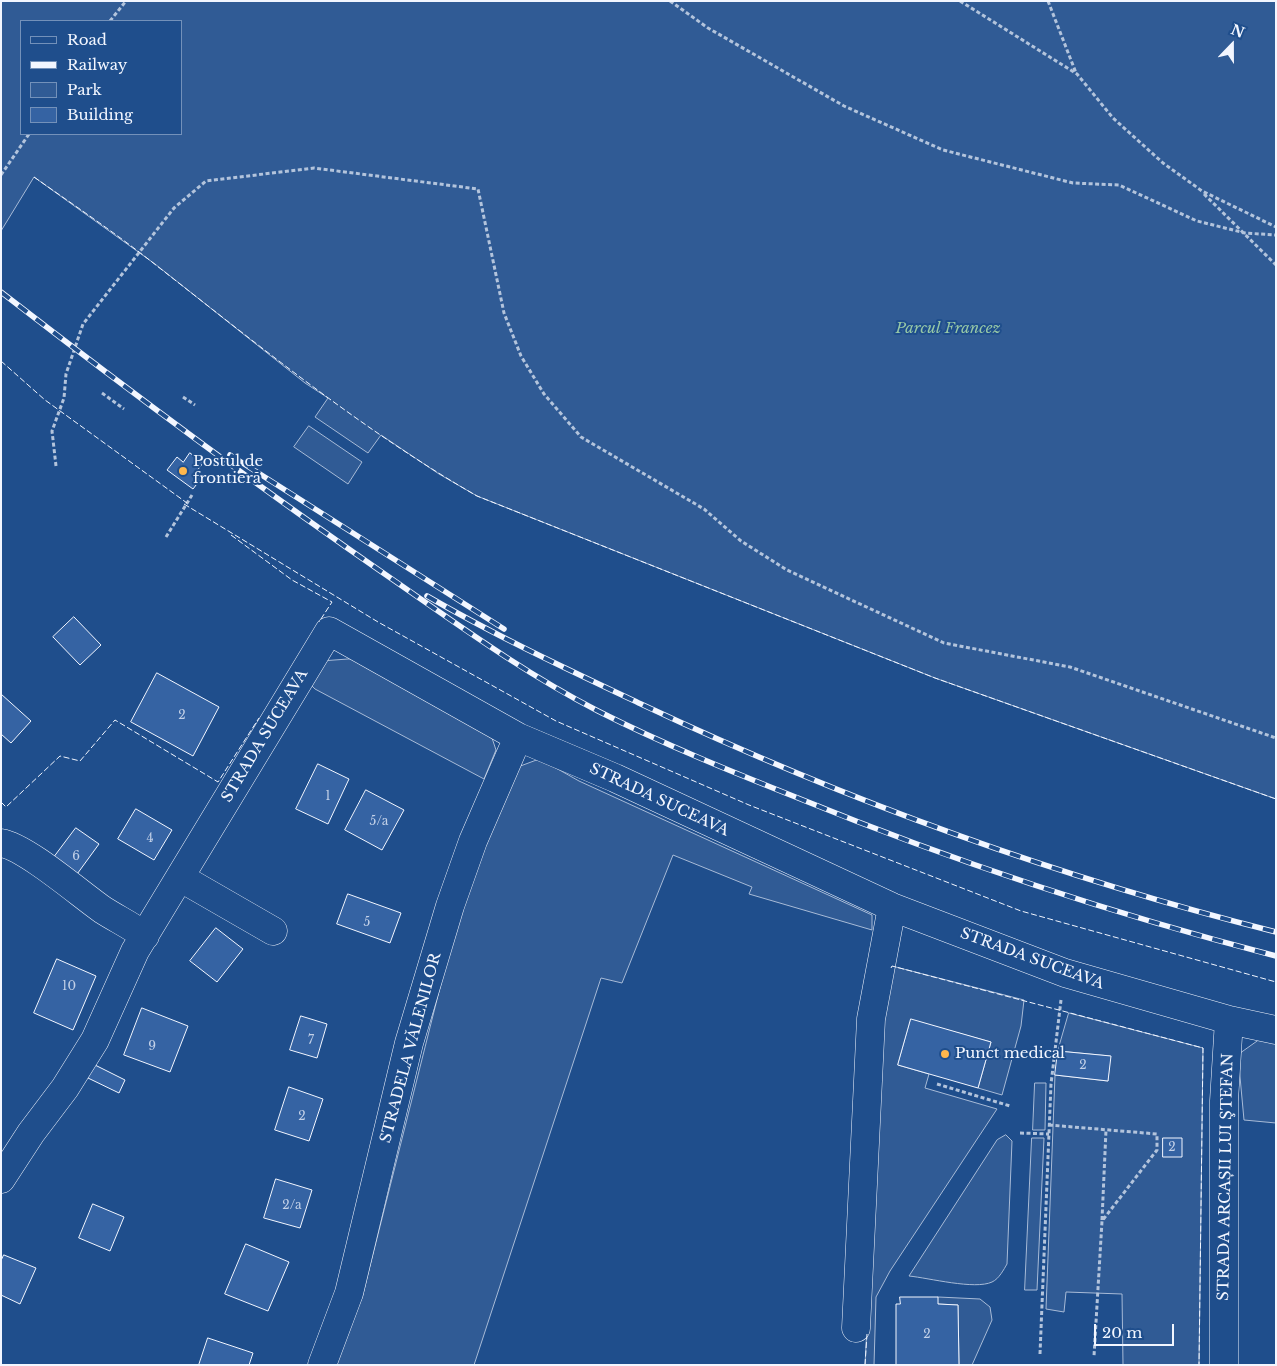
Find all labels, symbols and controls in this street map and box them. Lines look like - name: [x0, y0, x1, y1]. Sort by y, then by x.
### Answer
- legend: [20, 20, 182, 135]
- north arrow: [1207, 20, 1257, 70]
- text: N: [1228, 20, 1247, 42]
- text: Road: [67, 30, 107, 49]
- text: Railway: [67, 55, 127, 74]
- text: Park: [67, 80, 102, 99]
- text: Building: [67, 105, 133, 124]
- park label: Parcul Francez: [896, 320, 1000, 338]
- place label: Postul de frontieră: [193, 453, 263, 488]
- marker: Postul de frontieră: [177, 465, 189, 477]
- street label: STRADA SUCEAVA: [218, 666, 312, 806]
- house number: 2: [178, 709, 186, 723]
- street label: STRADA SUCEAVA: [586, 760, 732, 840]
- house number: 1: [325, 790, 331, 804]
- house number: 5/a: [370, 815, 388, 829]
- house number: 4: [146, 832, 154, 846]
- house number: 6: [72, 850, 80, 864]
- house number: 5: [364, 916, 370, 930]
- street label: STRADA SUCEAVA: [958, 925, 1106, 993]
- street label: STRADELA VĂLENILOR: [377, 951, 445, 1145]
- house number: 10: [62, 980, 76, 994]
- house number: 7: [308, 1034, 314, 1048]
- house number: 9: [148, 1040, 156, 1054]
- place label: Punct medical: [955, 1045, 1065, 1063]
- marker: Punct medical: [939, 1048, 951, 1060]
- street label: STRADA ARCAȘII LUI ŞTEFAN: [1215, 1053, 1237, 1301]
- house number: 2: [1079, 1059, 1087, 1073]
- house number: 2: [298, 1110, 306, 1124]
- house number: 2: [1168, 1141, 1176, 1155]
- house number: 2/a: [282, 1199, 302, 1213]
- scale bar: [1097, 1314, 1177, 1346]
- text: 20 m: [1102, 1323, 1142, 1342]
- house number: 2: [923, 1328, 931, 1342]

